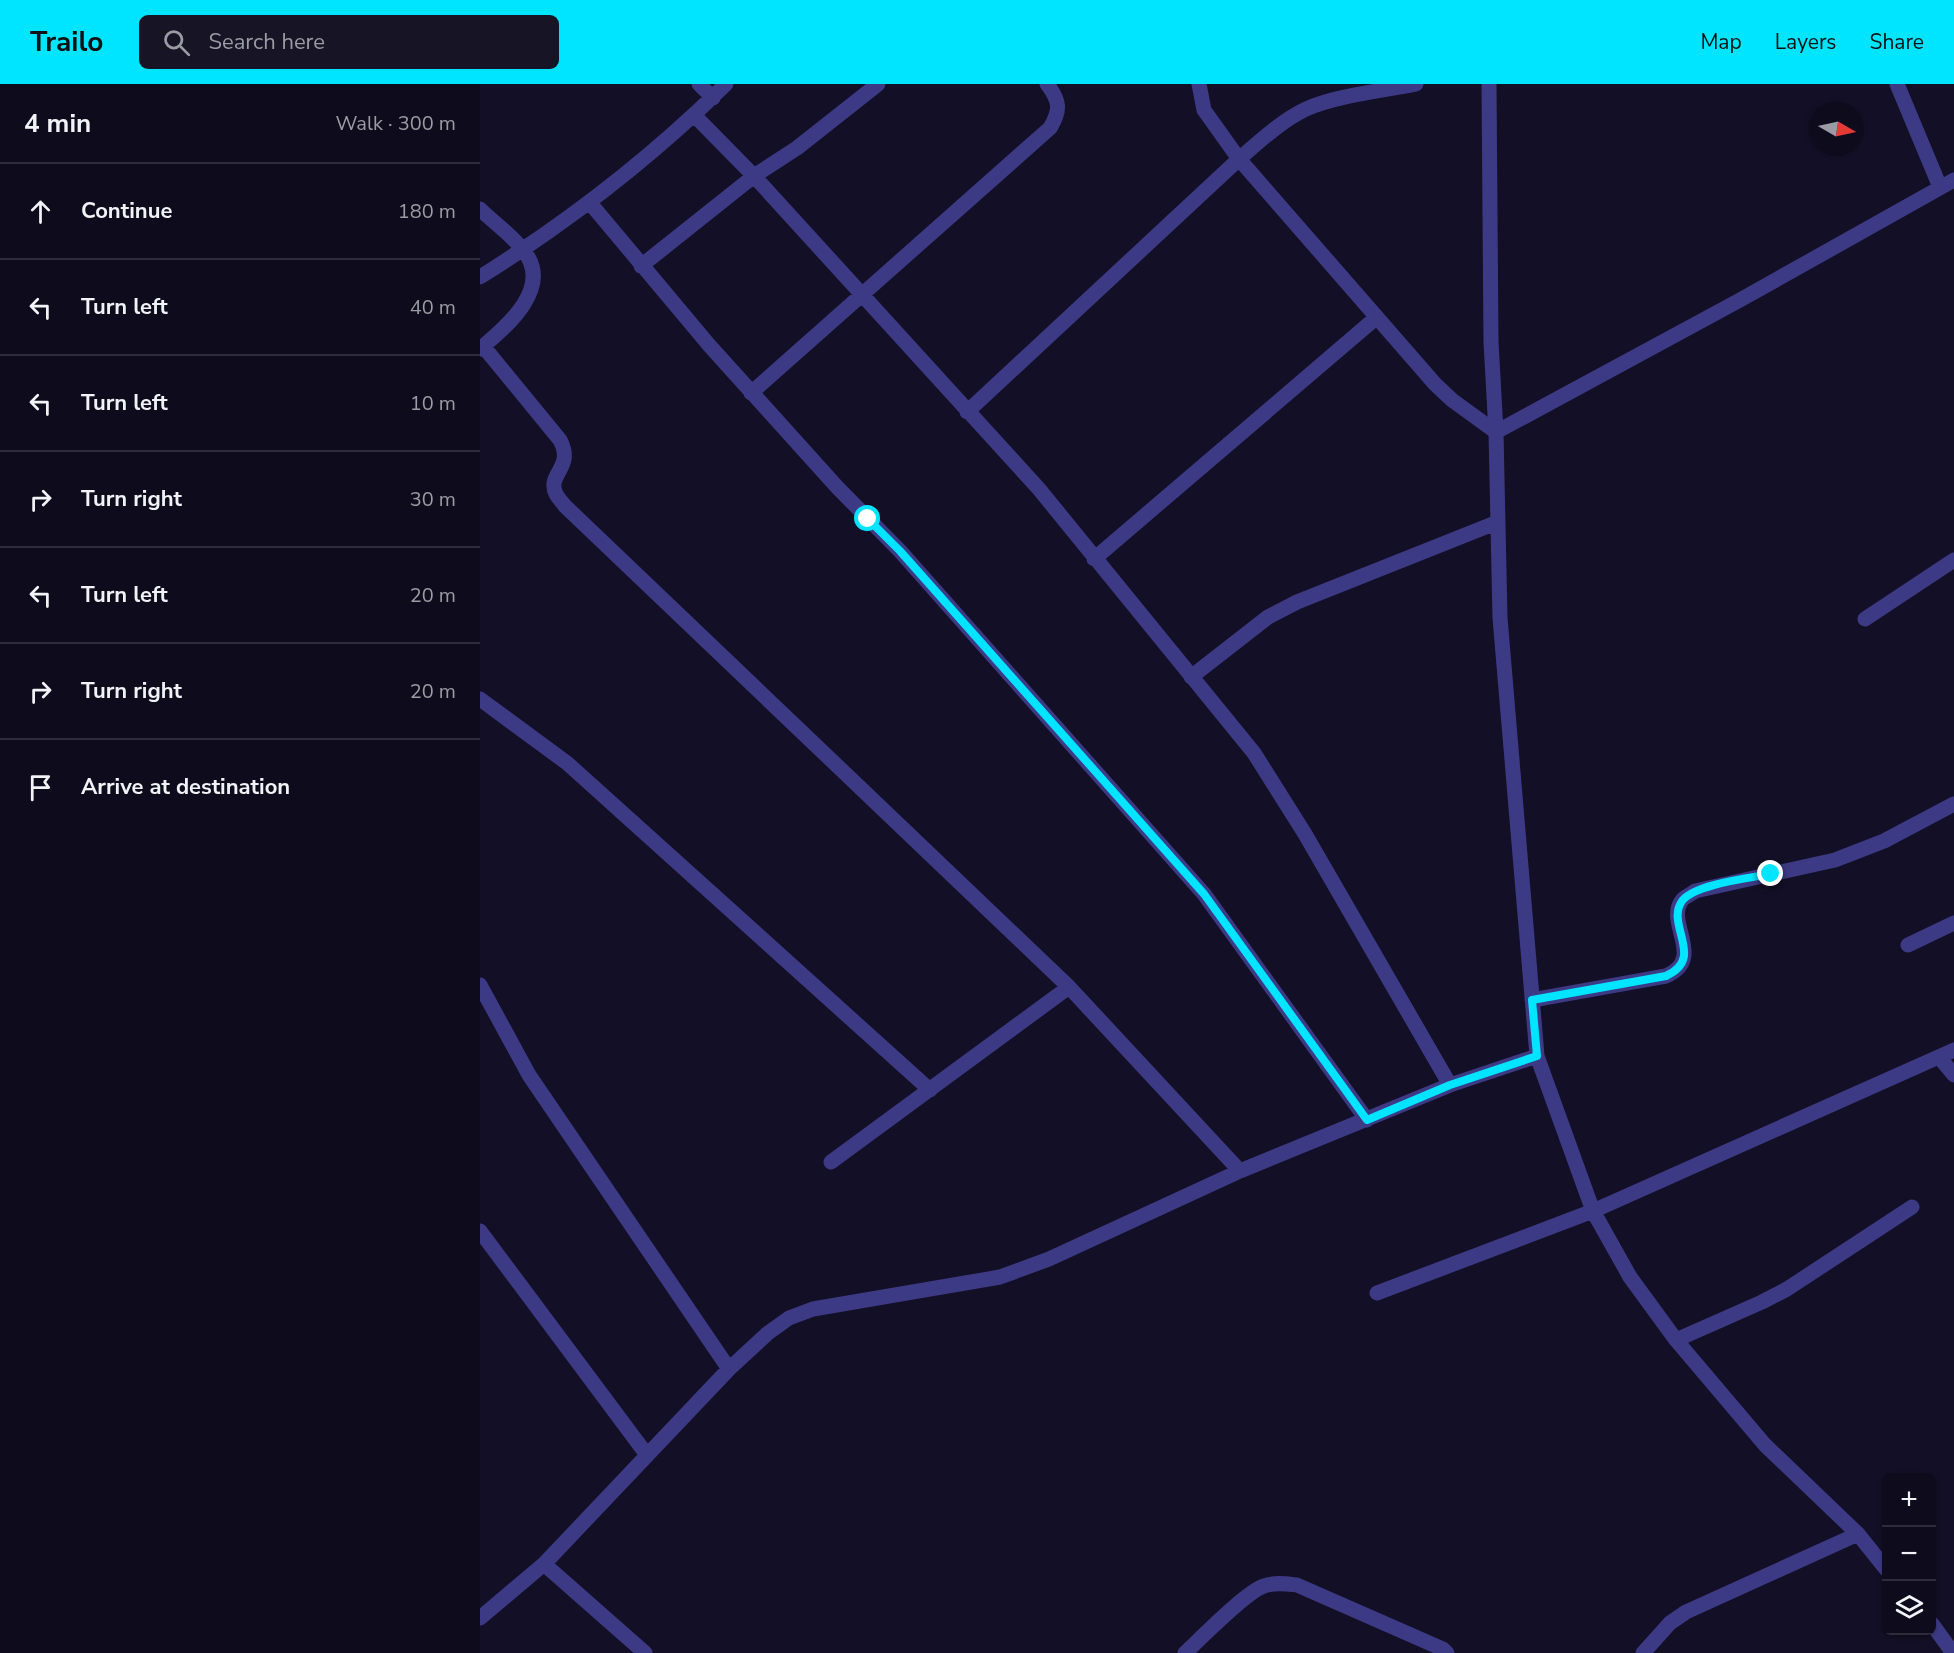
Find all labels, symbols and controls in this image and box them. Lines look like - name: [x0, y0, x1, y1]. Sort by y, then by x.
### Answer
- search box: [139, 15, 559, 69]
- text: Trailo: [30, 23, 103, 61]
- icon: search: [160, 26, 193, 59]
- text: Search here: [208, 27, 325, 57]
- text: Map: [1700, 28, 1742, 56]
- text: Layers: [1775, 28, 1836, 56]
- text: Share: [1869, 28, 1924, 56]
- north arrow: [1810, 102, 1864, 156]
- text: 4 min: [24, 106, 91, 141]
- text: Walk · 300 m: [336, 110, 456, 137]
- icon: ahead: [24, 195, 57, 228]
- text: Continue: [81, 196, 172, 226]
- text: 180 m: [398, 198, 456, 225]
- icon: left: [24, 291, 57, 324]
- text: Turn left: [81, 292, 168, 322]
- text: 40 m: [410, 294, 456, 321]
- icon: left: [24, 387, 57, 420]
- text: Turn left: [81, 388, 168, 418]
- text: 10 m: [410, 390, 456, 417]
- icon: right: [24, 483, 57, 516]
- text: Turn right: [81, 484, 182, 514]
- text: 30 m: [410, 486, 456, 513]
- route start: [854, 505, 880, 531]
- icon: left: [24, 579, 57, 612]
- text: Turn left: [81, 580, 168, 610]
- text: 20 m: [410, 582, 456, 609]
- icon: right: [24, 675, 57, 708]
- text: Turn right: [81, 676, 182, 706]
- text: 20 m: [410, 678, 456, 705]
- icon: arrive: [24, 771, 57, 804]
- text: Arrive at destination: [81, 772, 290, 802]
- route end: [1757, 860, 1783, 886]
- map controls: [1882, 1473, 1936, 1635]
- button: +: [1882, 1473, 1936, 1527]
- button: −: [1882, 1527, 1936, 1581]
- button: layers: [1882, 1581, 1936, 1635]

